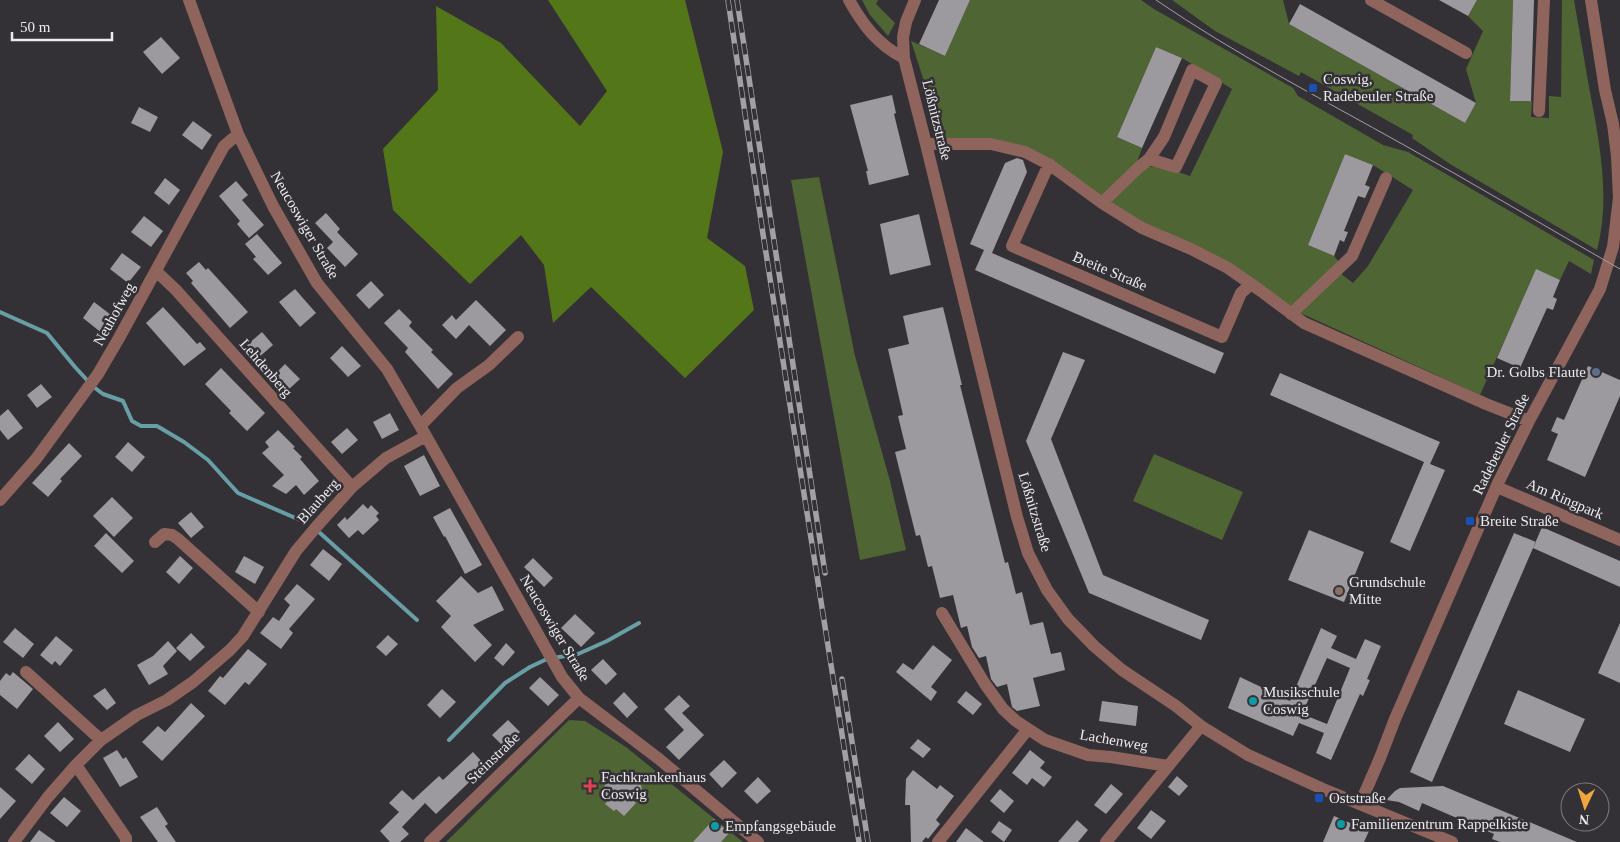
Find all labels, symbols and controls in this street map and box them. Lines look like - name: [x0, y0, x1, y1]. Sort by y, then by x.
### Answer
- scale bar: [12, 10, 112, 42]
- text: 50 m: [20, 19, 51, 35]
- place label: Coswig, Radebeuler Straße: [1323, 71, 1434, 104]
- street label: Lößnitzstraße: [919, 78, 955, 162]
- marker: Coswig, Radebeuler Straße: [1307, 82, 1319, 94]
- street label: Neucoswiger Straße: [268, 169, 342, 282]
- street label: Breite Straße: [1071, 248, 1150, 294]
- street label: Neuhofweg: [90, 279, 138, 348]
- street label: Lehdenberg: [237, 336, 296, 401]
- place label: Dr. Golbs Flaute: [1486, 364, 1586, 380]
- marker: Dr. Golbs Flaute: [1590, 366, 1602, 378]
- street label: Radebeuler Straße: [1470, 391, 1533, 497]
- street label: Lößnitzstraße: [1015, 470, 1055, 554]
- street label: Blauberg: [294, 475, 343, 527]
- street label: Am Ringpark: [1524, 476, 1606, 523]
- place label: Breite Straße: [1480, 513, 1559, 529]
- marker: Breite Straße: [1464, 515, 1476, 527]
- street label: Neucoswiger Straße: [517, 572, 593, 684]
- place label: Grundschule Mitte: [1349, 574, 1426, 607]
- marker: Grundschule Mitte: [1333, 585, 1345, 597]
- place label: Musikschule Coswig: [1263, 684, 1340, 717]
- marker: Musikschule Coswig: [1247, 695, 1259, 707]
- street label: Lachenweg: [1079, 726, 1150, 754]
- street label: Steinstraße: [463, 729, 523, 787]
- place label: Fachkrankenhaus Coswig: [601, 769, 706, 802]
- marker: Fachkrankenhaus Coswig: [583, 779, 597, 793]
- north arrow: [1560, 782, 1610, 832]
- place label: Oststraße: [1329, 790, 1386, 806]
- marker: Oststraße: [1313, 792, 1325, 804]
- text: N: [1579, 812, 1590, 827]
- place label: Familienzentrum Rappelkiste: [1351, 816, 1528, 832]
- place label: Empfangsgebäude: [725, 818, 836, 834]
- marker: Familienzentrum Rappelkiste: [1335, 818, 1347, 830]
- marker: Empfangsgebäude: [709, 820, 721, 832]

